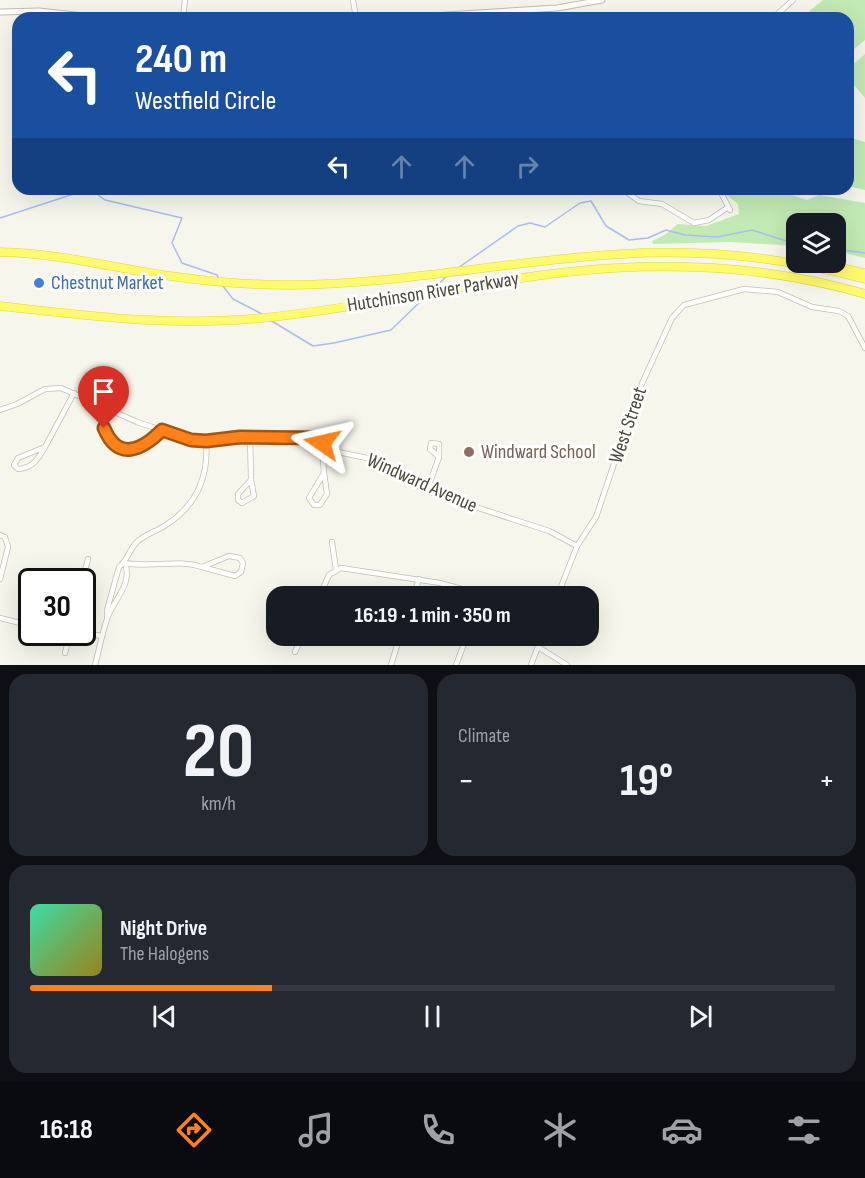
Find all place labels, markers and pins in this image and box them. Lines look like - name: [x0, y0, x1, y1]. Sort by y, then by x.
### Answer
- place label: Chestnut Market: [51, 271, 164, 295]
- marker: Chestnut Market: [32, 276, 46, 290]
- pin: [78, 366, 129, 428]
- place label: Windward School: [481, 440, 596, 464]
- marker: Windward School: [462, 445, 476, 459]

